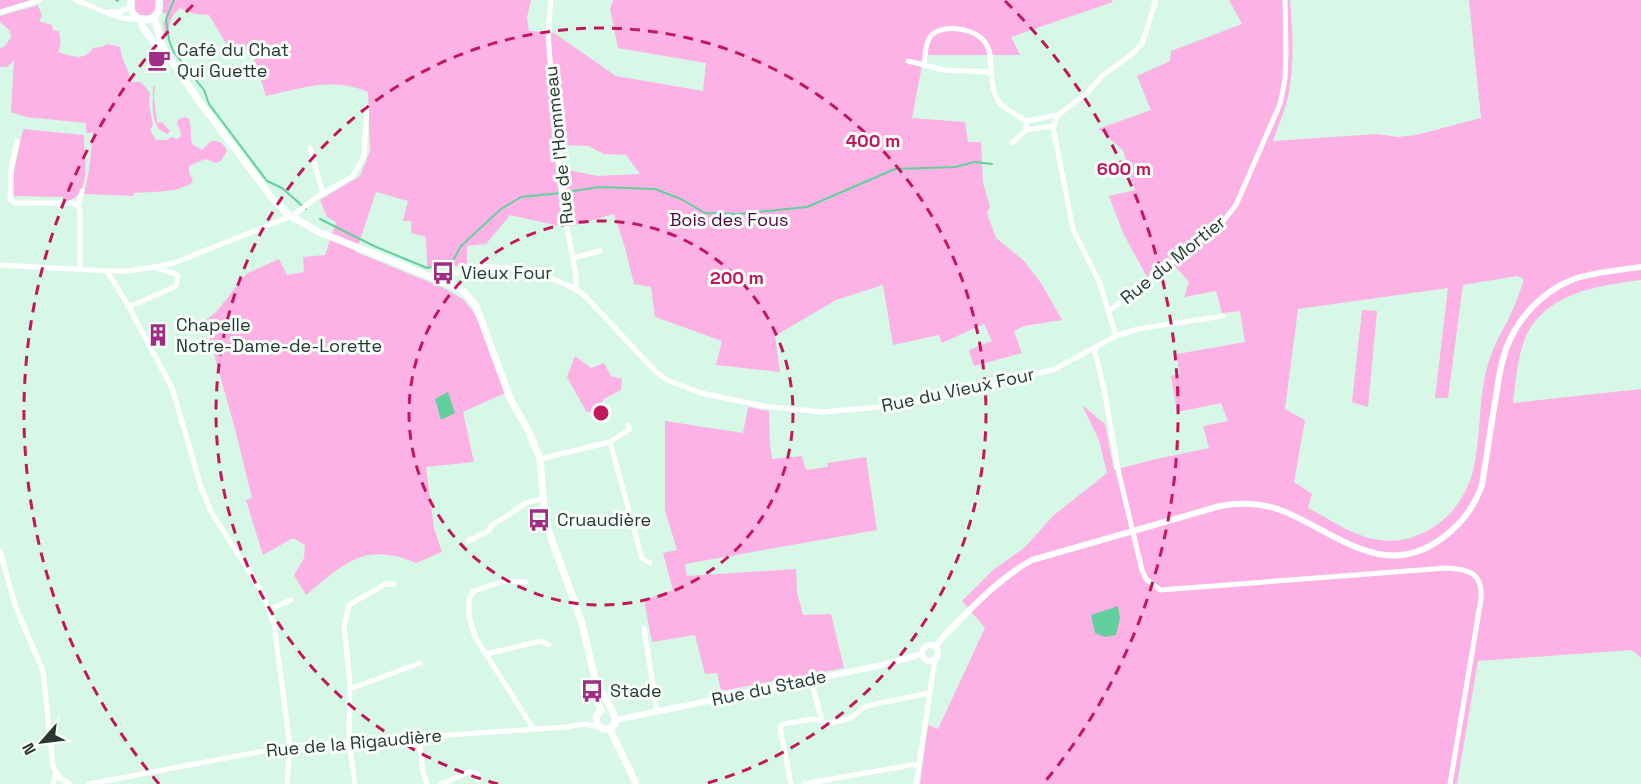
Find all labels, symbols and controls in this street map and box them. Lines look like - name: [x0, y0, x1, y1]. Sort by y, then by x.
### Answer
- place label: Café du Chat Qui Guette: [177, 38, 289, 82]
- cafe icon: Café du Chat Qui Guette: [146, 47, 172, 73]
- street label: Rue de l'Hommeau: [539, 65, 578, 225]
- text: 400 m: [846, 129, 900, 152]
- text: 600 m: [1097, 157, 1151, 180]
- park label: Bois des Fous: [669, 208, 789, 231]
- street label: Rue du Mortier: [1116, 210, 1230, 309]
- bus stop icon: Vieux Four: [430, 260, 456, 286]
- place label: Vieux Four: [461, 261, 552, 284]
- text: 200 m: [710, 266, 764, 289]
- place label: Chapelle Notre-Dame-de-Lorette: [176, 313, 382, 357]
- building icon: Chapelle Notre-Dame-de-Lorette: [145, 322, 171, 348]
- street label: Rue du Vieux Four: [879, 362, 1037, 417]
- centre of rings: [591, 403, 611, 423]
- bus stop icon: Cruaudière: [526, 507, 552, 533]
- place label: Cruaudière: [557, 508, 651, 531]
- street label: Rue du Stade: [710, 664, 828, 711]
- bus stop icon: Stade: [579, 678, 605, 704]
- place label: Stade: [610, 679, 662, 702]
- north arrow: [12, 712, 72, 772]
- street label: Rue de la Rigaudière: [265, 723, 443, 762]
- text: N: [17, 739, 41, 758]

